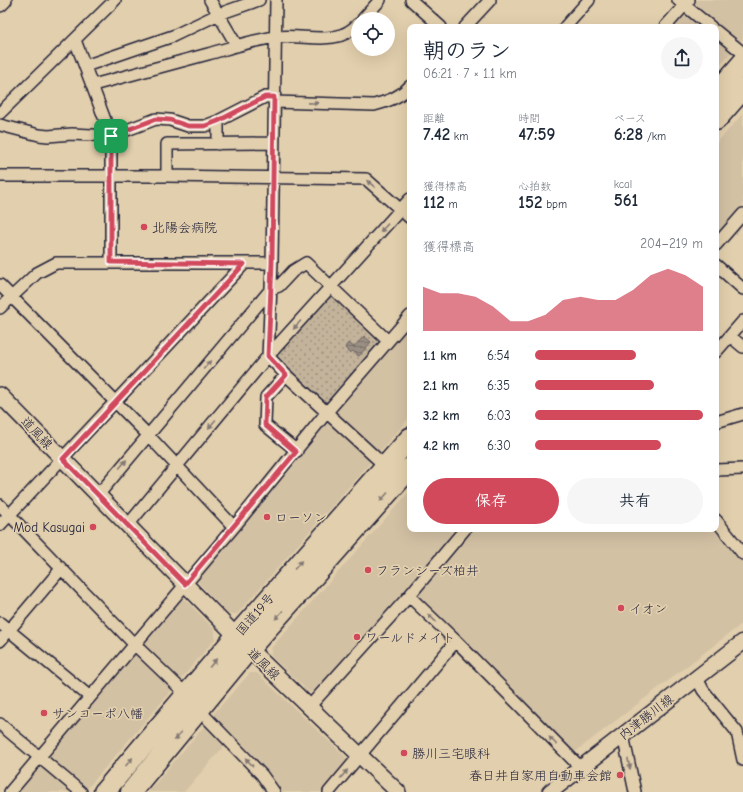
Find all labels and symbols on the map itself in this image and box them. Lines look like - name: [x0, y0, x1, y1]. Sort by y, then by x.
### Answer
- one-way arrow: [307, 100, 319, 107]
- pin: [94, 119, 128, 153]
- one-way arrow: [366, 180, 377, 189]
- place label: 北陽会病院: [152, 220, 217, 235]
- marker: 北陽会病院: [139, 222, 149, 232]
- one-way arrow: [379, 223, 389, 233]
- one-way arrow: [292, 319, 301, 330]
- one-way arrow: [202, 359, 211, 370]
- street label: 道風線: [18, 414, 57, 453]
- one-way arrow: [208, 418, 217, 429]
- one-way arrow: [119, 459, 128, 470]
- one-way arrow: [379, 492, 389, 502]
- place label: ローソン: [275, 510, 327, 525]
- marker: ローソン: [262, 512, 272, 522]
- place label: Mod Kasugai: [13, 520, 85, 535]
- marker: Mod Kasugai: [88, 522, 98, 532]
- one-way arrow: [293, 560, 303, 570]
- place label: フランシーズ柏井: [376, 563, 479, 578]
- marker: フランシーズ柏井: [363, 565, 373, 575]
- street label: 国道19号: [233, 590, 277, 638]
- place label: イオン: [629, 601, 667, 616]
- marker: イオン: [616, 603, 626, 613]
- one-way arrow: [275, 610, 284, 620]
- one-way arrow: [427, 614, 437, 623]
- place label: ワールドメイト: [365, 630, 455, 645]
- marker: ワールドメイト: [352, 632, 362, 642]
- street label: 道風線: [245, 645, 284, 684]
- one-way arrow: [208, 658, 217, 668]
- street label: 内津勝川線: [616, 690, 677, 743]
- place label: サンコーポ八幡: [52, 706, 143, 721]
- marker: サンコーポ八幡: [39, 708, 49, 718]
- one-way arrow: [173, 730, 182, 741]
- one-way arrow: [548, 736, 558, 746]
- place label: 勝川三宅眼科: [412, 746, 490, 761]
- marker: 勝川三宅眼科: [399, 748, 409, 758]
- one-way arrow: [124, 757, 133, 768]
- one-way arrow: [244, 757, 254, 767]
- one-way arrow: [626, 757, 632, 770]
- one-way arrow: [340, 768, 349, 779]
- place label: 春日井自家用自動車会館: [469, 768, 612, 783]
- marker: 春日井自家用自動車会館: [615, 770, 625, 780]

